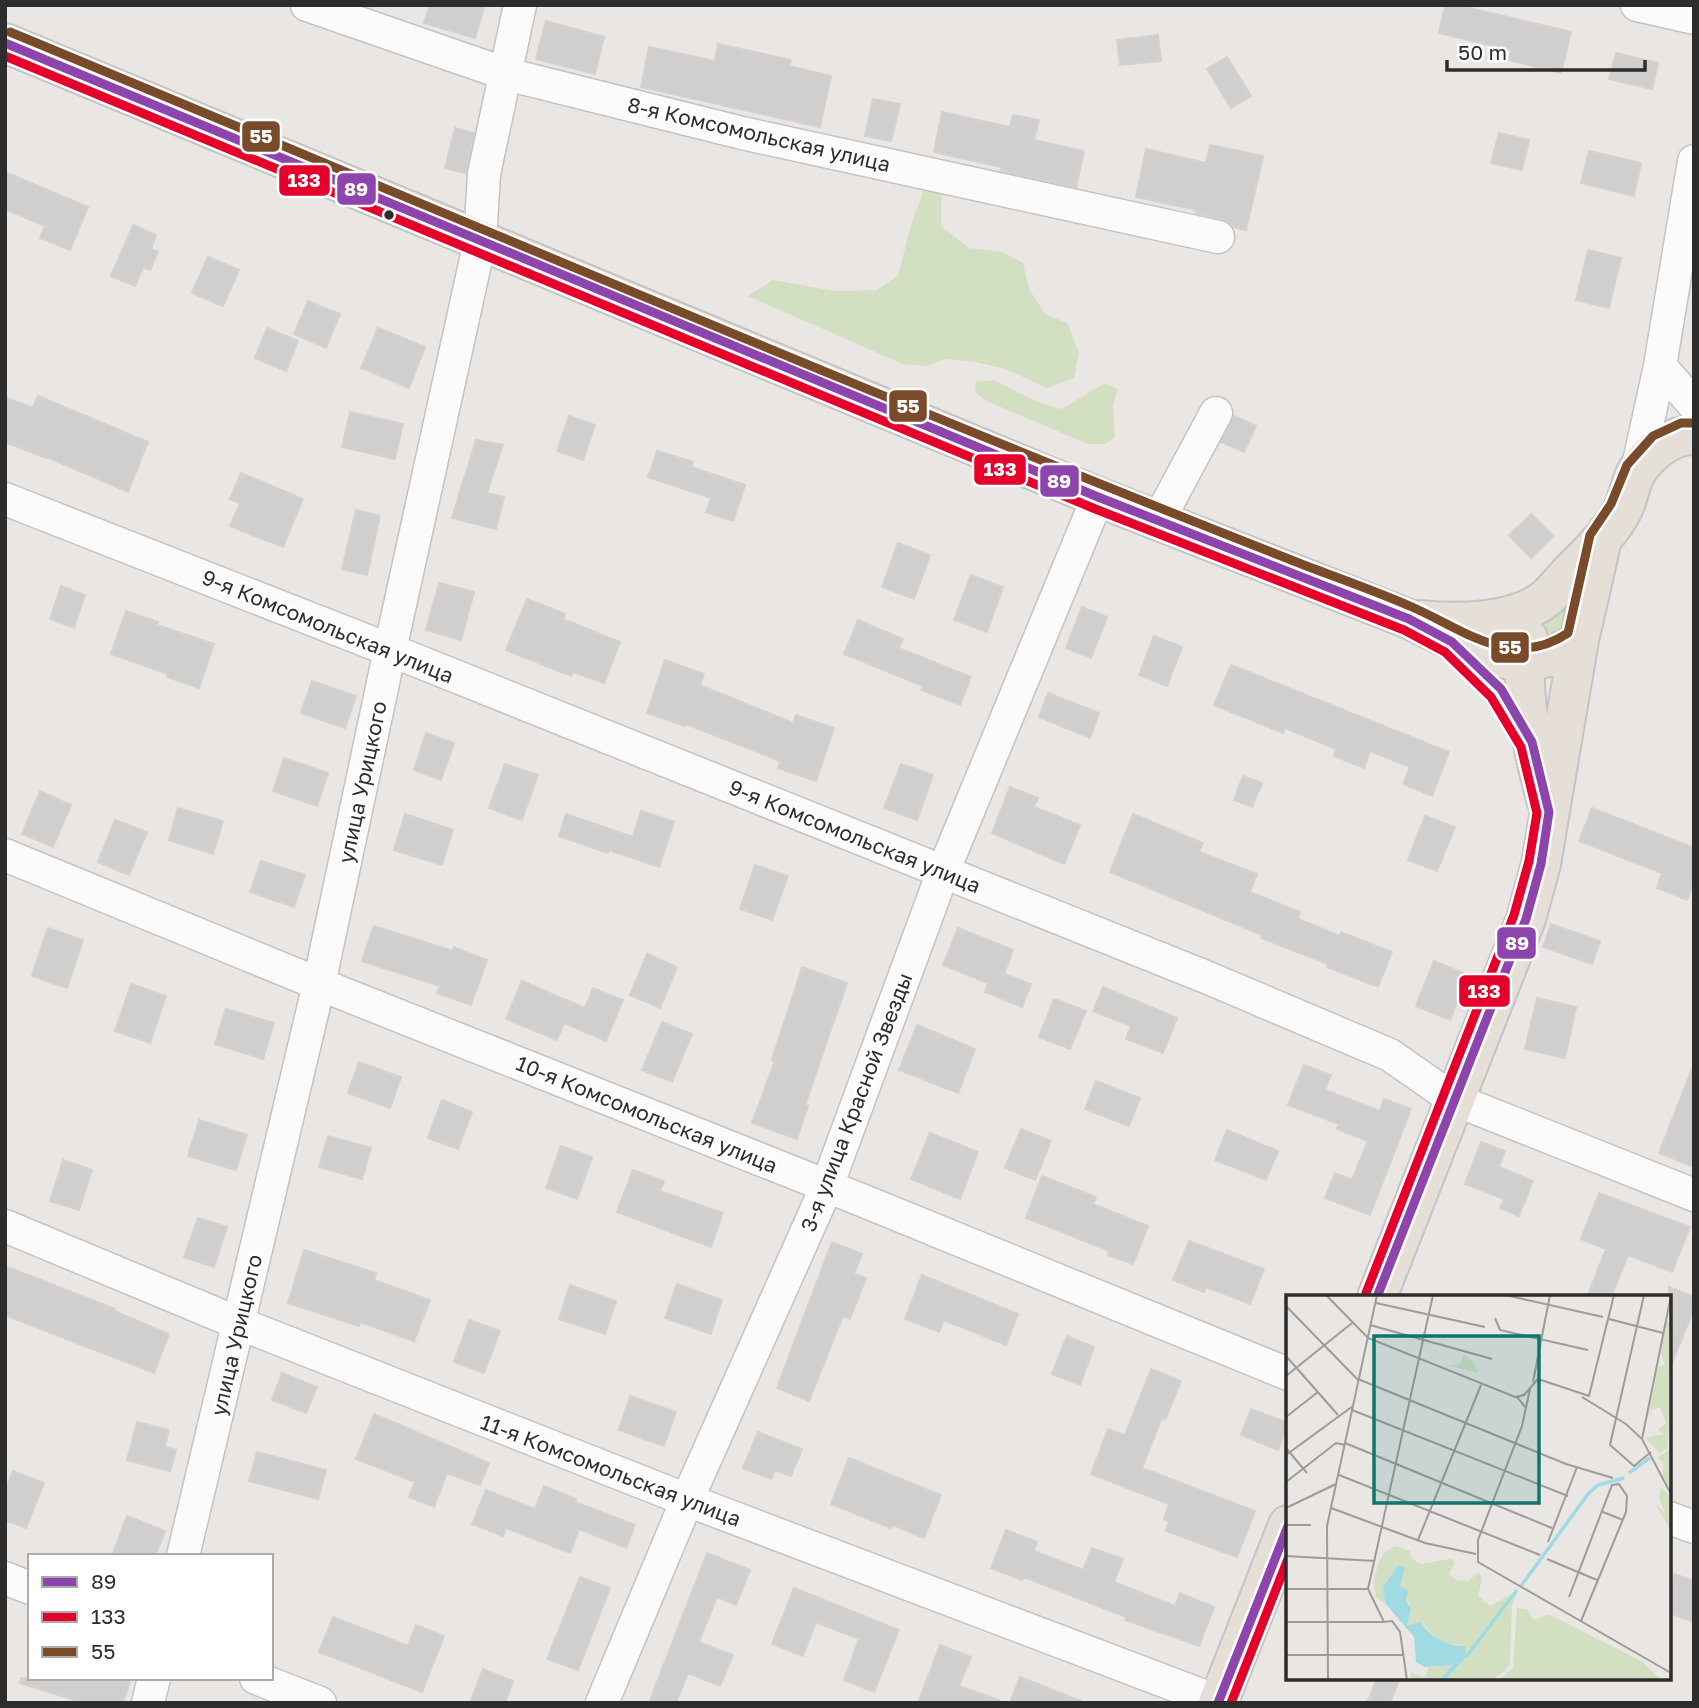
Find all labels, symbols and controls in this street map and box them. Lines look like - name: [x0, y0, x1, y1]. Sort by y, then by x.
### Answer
- scale bar: [1447, 28, 1645, 72]
- text: 50 m: [1458, 39, 1507, 65]
- street label: 8-я Комсомольская улица: [625, 91, 893, 177]
- line badge: 55: [241, 120, 281, 153]
- text: 55: [249, 124, 273, 147]
- line badge: 133: [278, 164, 331, 197]
- text: 133: [288, 168, 320, 191]
- line badge: 89: [336, 172, 377, 206]
- text: 89: [344, 177, 368, 200]
- unlabelled marker: [382, 208, 396, 222]
- line badge: 55: [888, 389, 928, 423]
- text: 55: [896, 394, 920, 417]
- line badge: 133: [973, 453, 1027, 486]
- text: 133: [984, 457, 1016, 480]
- line badge: 89: [1039, 464, 1080, 498]
- text: 89: [1047, 469, 1071, 492]
- street label: 9-я Комсомольская улица: [198, 564, 458, 688]
- line badge: 55: [1490, 631, 1530, 664]
- text: 55: [1498, 635, 1522, 658]
- street label: улица Урицкого: [332, 699, 392, 865]
- street label: 9-я Комсомольская улица: [725, 774, 985, 898]
- line badge: 89: [1496, 926, 1537, 960]
- text: 89: [1505, 931, 1529, 954]
- street label: 3-я улица Красной Звезды: [795, 969, 917, 1235]
- line badge: 133: [1458, 974, 1511, 1008]
- text: 133: [1468, 979, 1500, 1002]
- street label: 10-я Комсомольская улица: [513, 1050, 781, 1178]
- street label: улица Урицкого: [205, 1252, 267, 1418]
- inset map: [1286, 1295, 1671, 1680]
- street label: 11-я Комсомольская улица: [477, 1408, 745, 1532]
- legend: [28, 1554, 273, 1680]
- text: 89: [91, 1568, 117, 1594]
- text: 133: [91, 1603, 126, 1629]
- text: 55: [91, 1638, 115, 1664]

